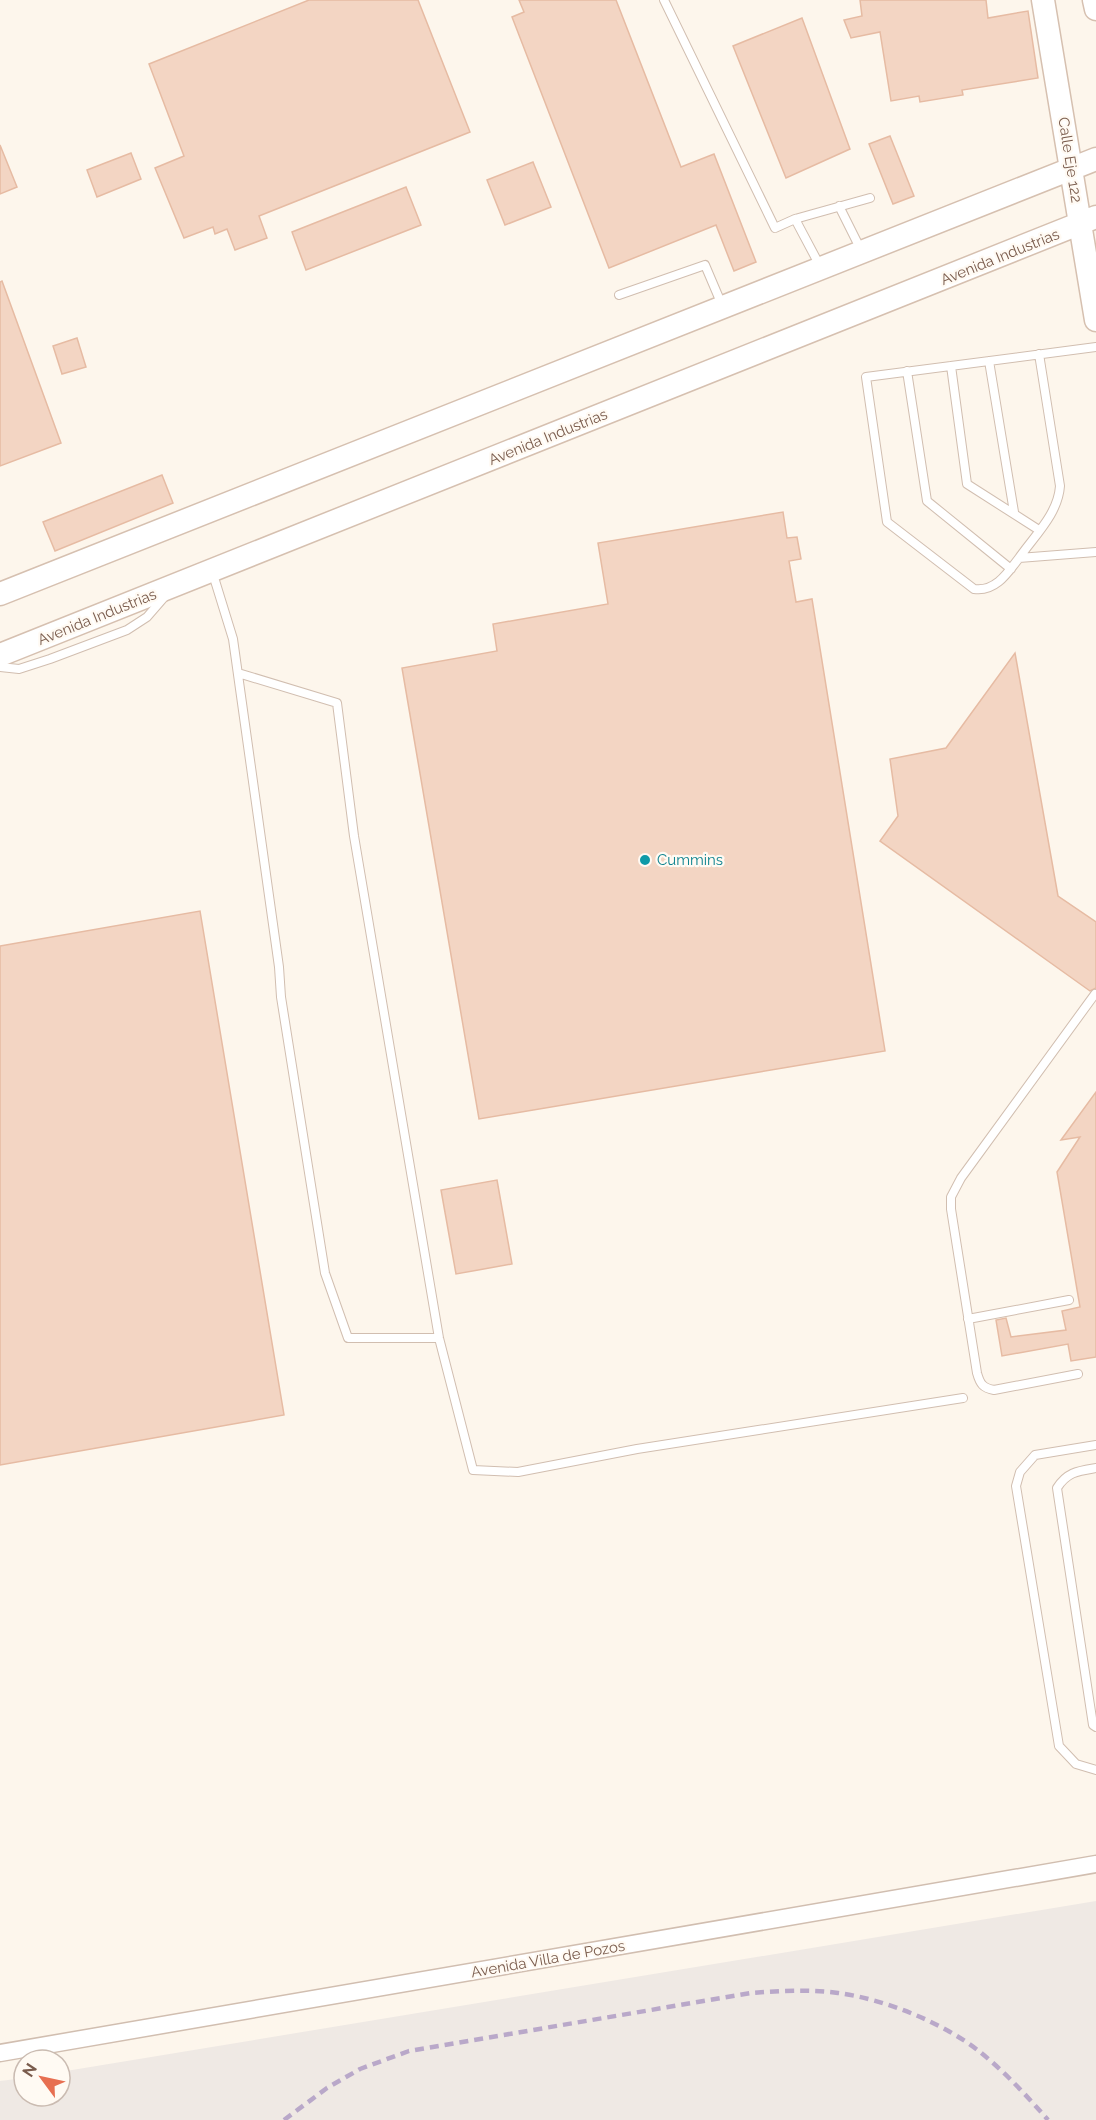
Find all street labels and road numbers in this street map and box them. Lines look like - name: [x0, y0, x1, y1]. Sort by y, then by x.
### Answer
- street label: Calle Eje 122: [1054, 116, 1086, 204]
- street label: Avenida Industrias: [938, 225, 1062, 289]
- street label: Avenida Industrias: [486, 405, 610, 469]
- street label: Avenida Industrias: [35, 585, 159, 649]
- street label: Avenida Villa de Pozos: [470, 1937, 626, 1981]

